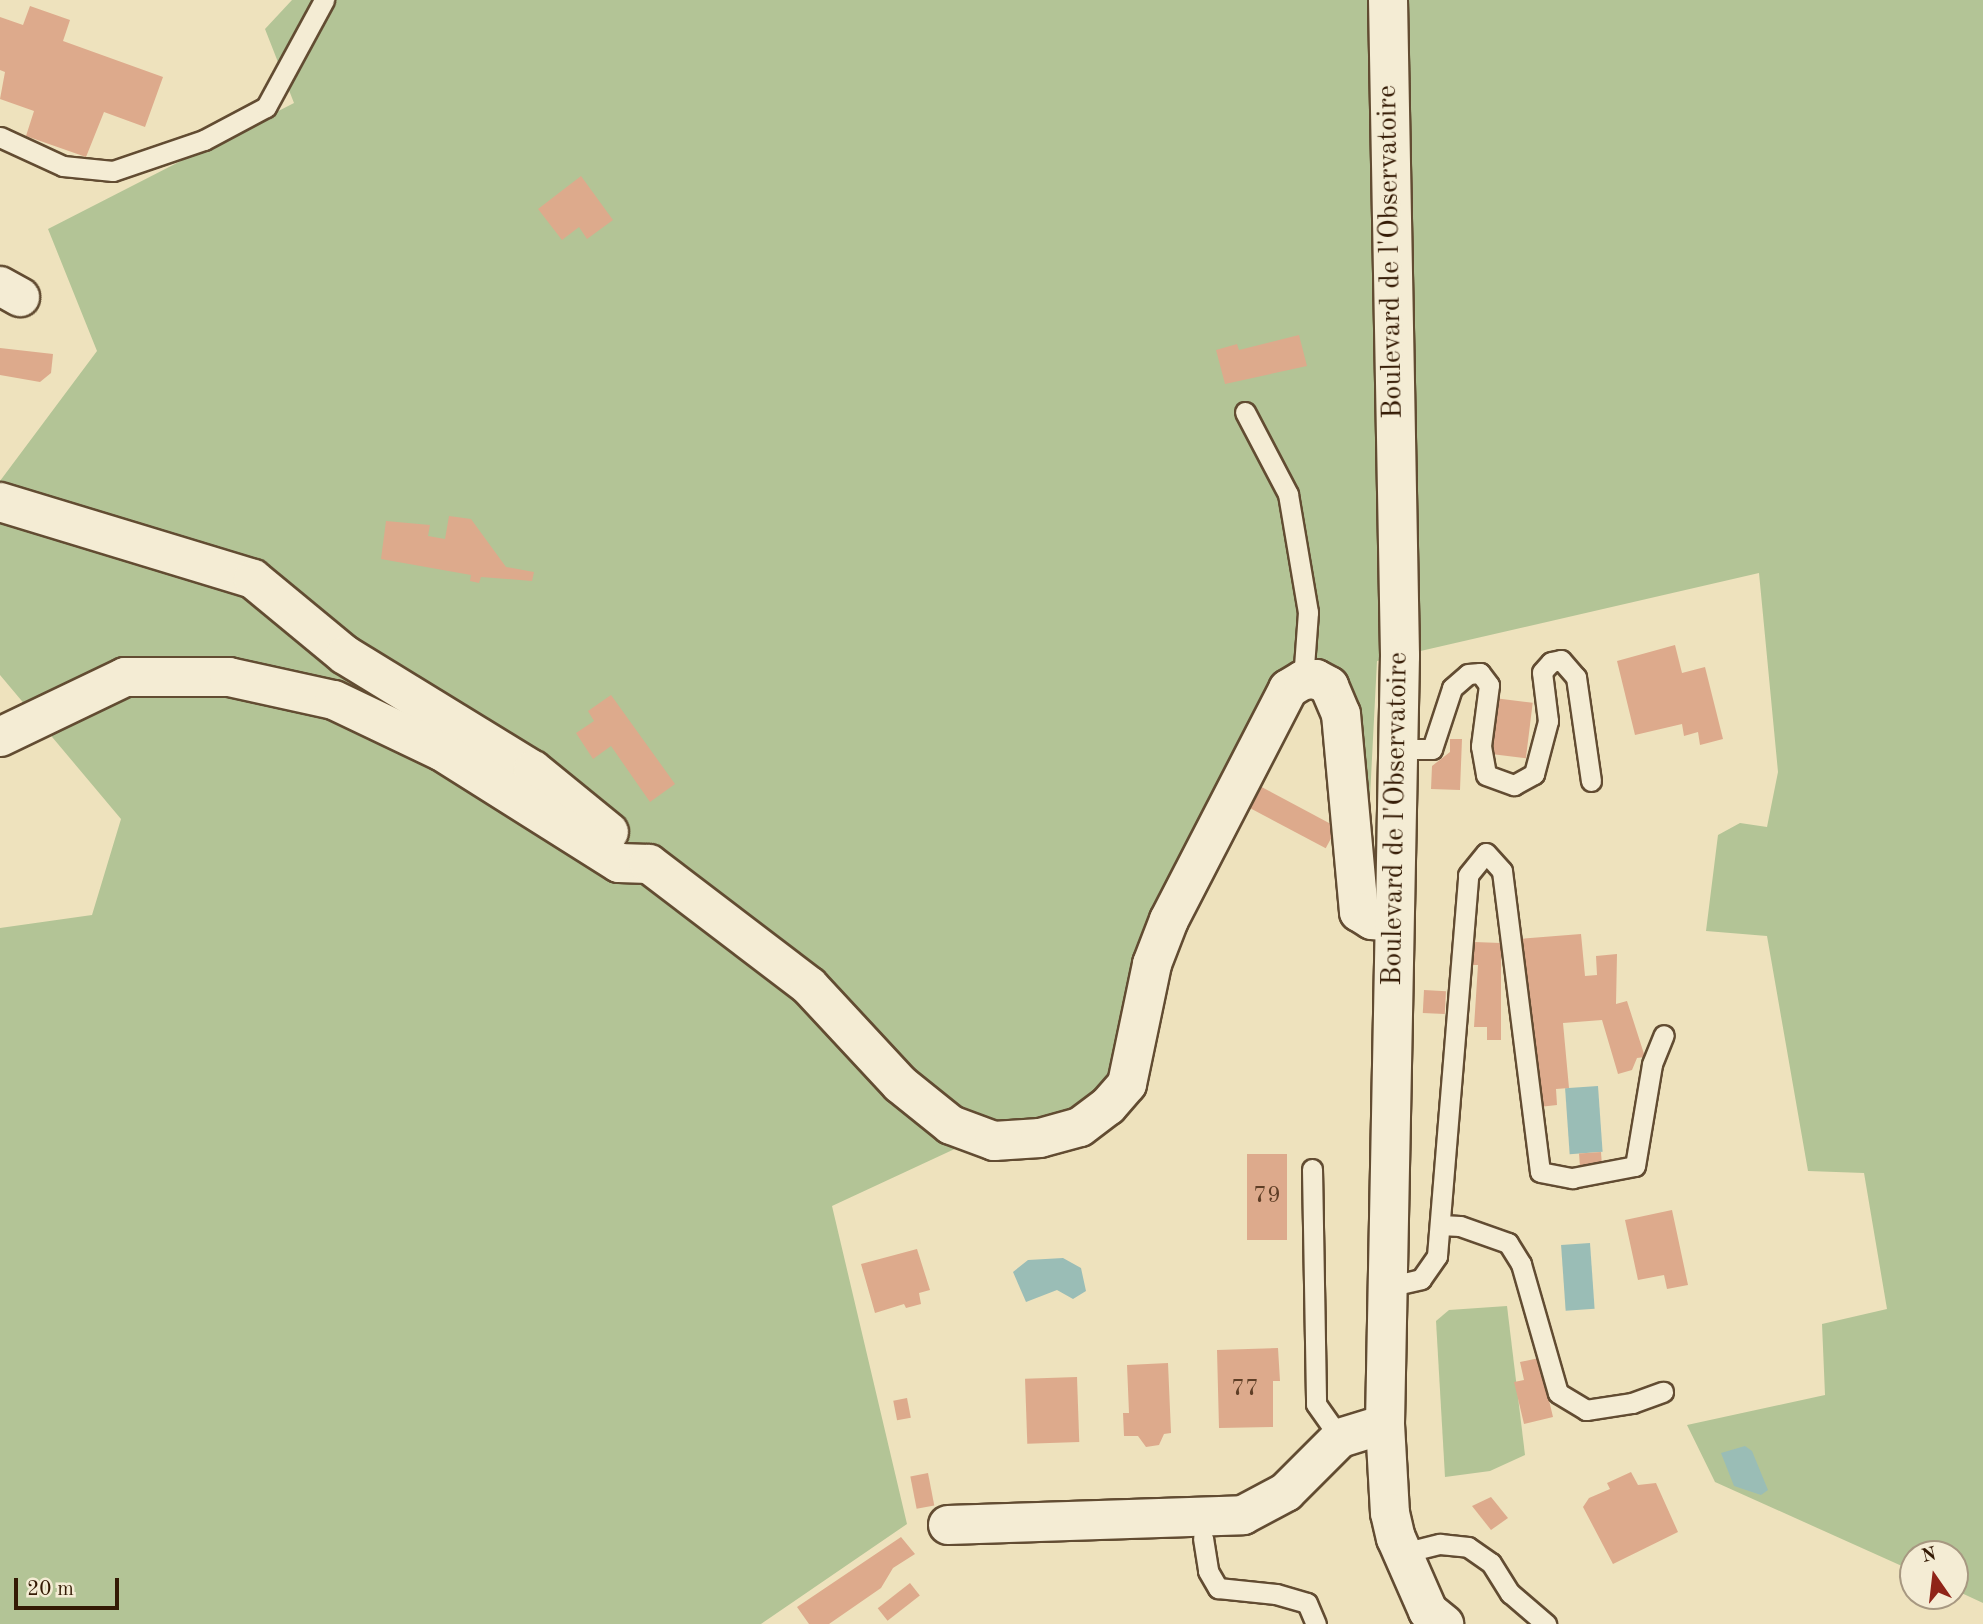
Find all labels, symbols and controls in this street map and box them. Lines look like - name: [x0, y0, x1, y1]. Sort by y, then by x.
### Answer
- street label: Boulevard de l'Observatoire: [1371, 85, 1411, 419]
- street label: Boulevard de l'Observatoire: [1376, 652, 1416, 986]
- house number: 79: [1253, 1183, 1281, 1211]
- house number: 77: [1231, 1376, 1259, 1404]
- north arrow: [1899, 1540, 1969, 1610]
- text: N: [1920, 1545, 1939, 1567]
- scale bar: [18, 1564, 122, 1608]
- text: 20 m: [27, 1579, 74, 1600]

